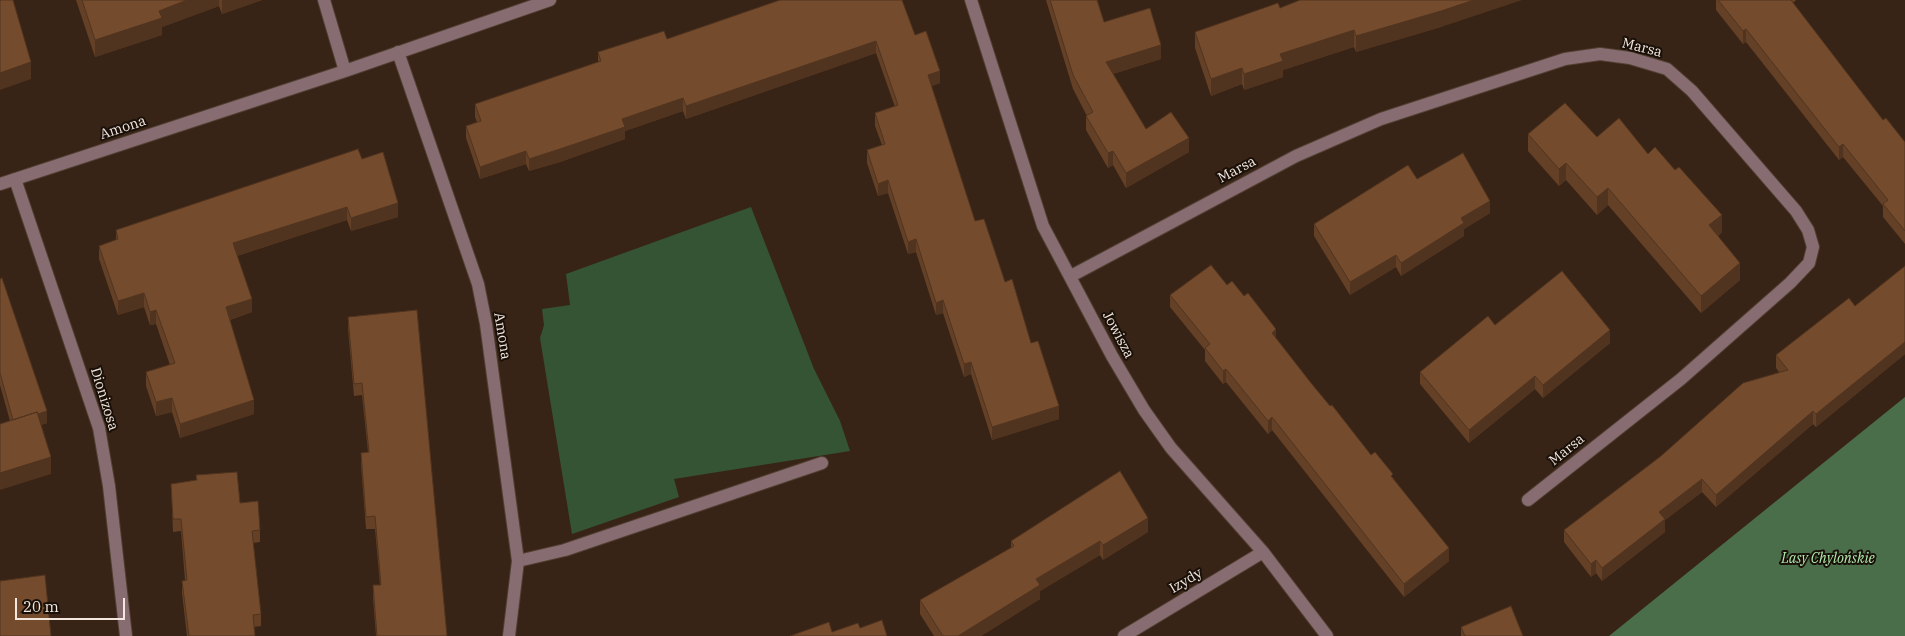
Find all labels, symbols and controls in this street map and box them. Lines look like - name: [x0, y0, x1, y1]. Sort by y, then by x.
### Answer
- street label: Marsa: [1620, 35, 1664, 61]
- street label: Amona: [98, 113, 148, 143]
- street label: Marsa: [1215, 153, 1259, 187]
- street label: Jowisza: [1099, 309, 1137, 361]
- street label: Amona: [490, 311, 514, 361]
- street label: Dionizosa: [86, 366, 122, 432]
- street label: Marsa: [1546, 431, 1588, 469]
- park label: Lasy Chylońskie: [1781, 551, 1875, 567]
- street label: Izydy: [1167, 565, 1205, 597]
- scale bar: [18, 588, 128, 620]
- text: 20 m: [23, 597, 59, 616]

